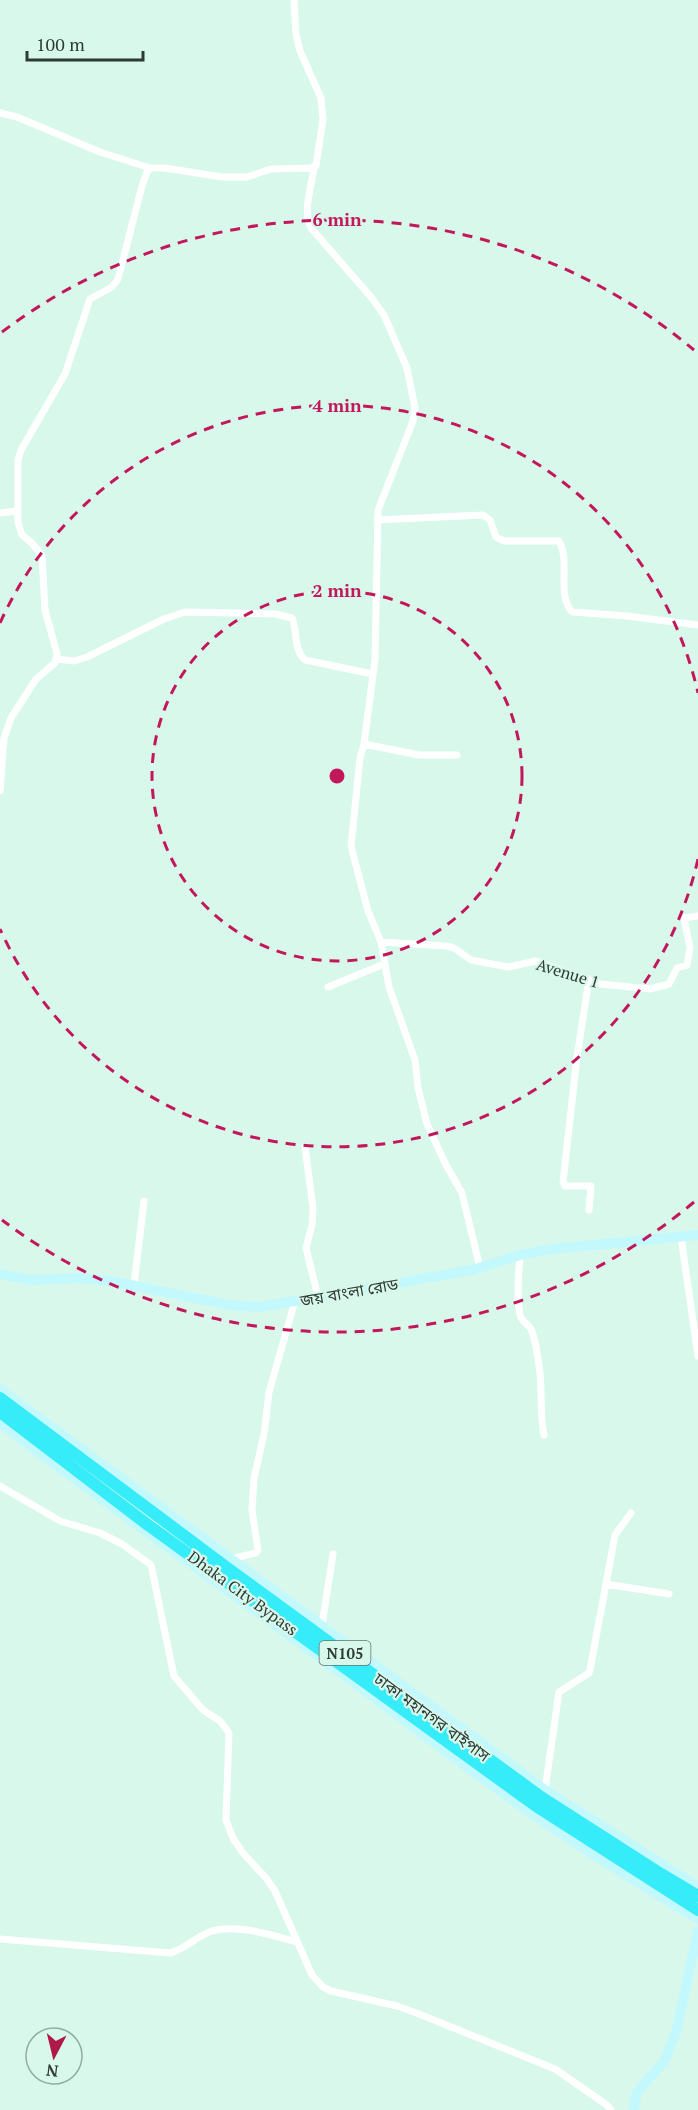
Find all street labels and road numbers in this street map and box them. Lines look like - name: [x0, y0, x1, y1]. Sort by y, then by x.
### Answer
- street label: Avenue 1: [534, 953, 602, 993]
- street label: জয় বাংলা রোড: [297, 1272, 400, 1312]
- street label: Dhaka City Bypass: [184, 1546, 302, 1640]
- road number: N105: [320, 1641, 370, 1665]
- street label: ঢাকা মহানগর বাইপাস: [369, 1667, 495, 1767]

